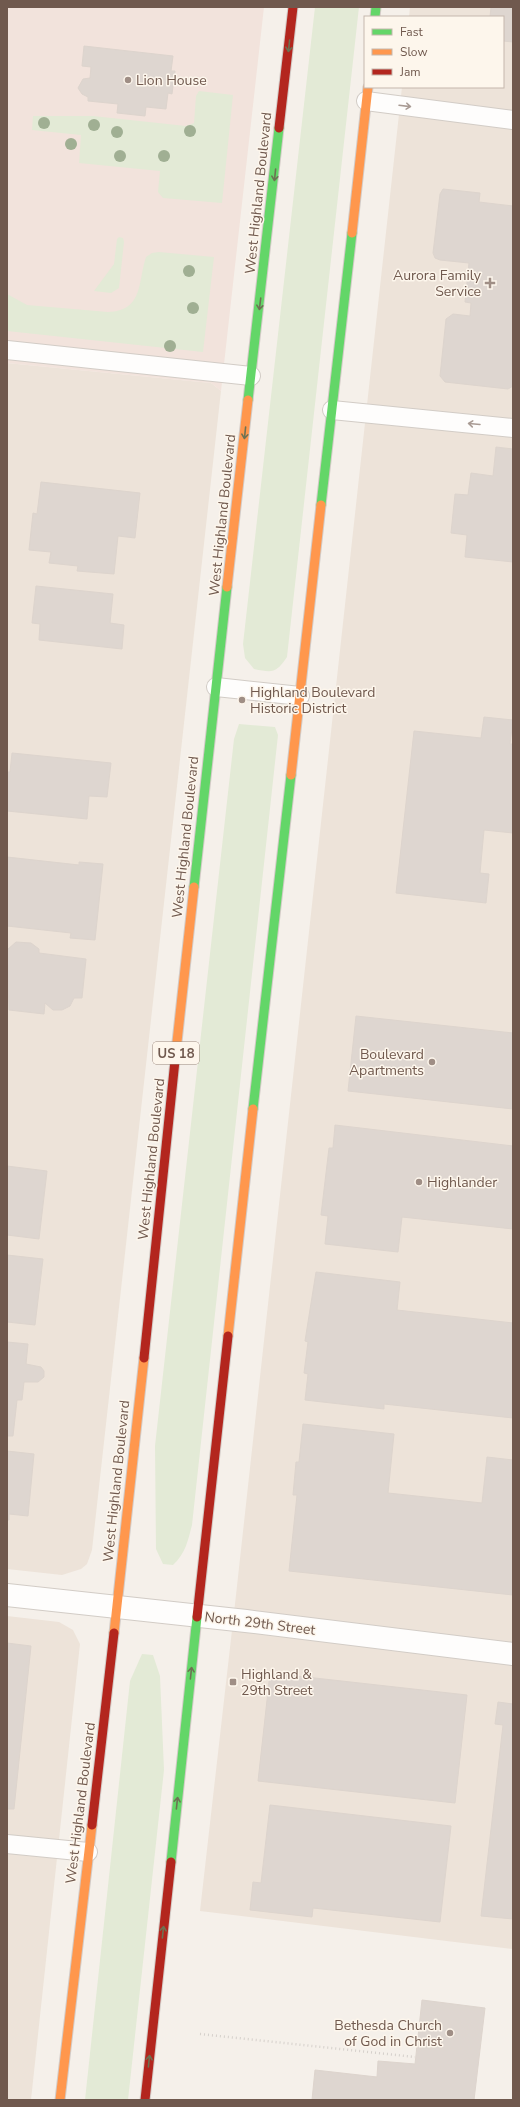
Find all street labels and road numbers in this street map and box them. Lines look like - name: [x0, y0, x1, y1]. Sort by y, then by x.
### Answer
- street label: West Highland Boulevard: [241, 111, 276, 275]
- street label: West Highland Boulevard: [205, 433, 240, 597]
- street label: West Highland Boulevard: [168, 755, 203, 919]
- road number: US 18: [153, 1042, 199, 1064]
- street label: West Highland Boulevard: [134, 1077, 169, 1241]
- street label: West Highland Boulevard: [99, 1399, 134, 1563]
- street label: North 29th Street: [203, 1607, 316, 1640]
- street label: West Highland Boulevard: [61, 1721, 100, 1885]

